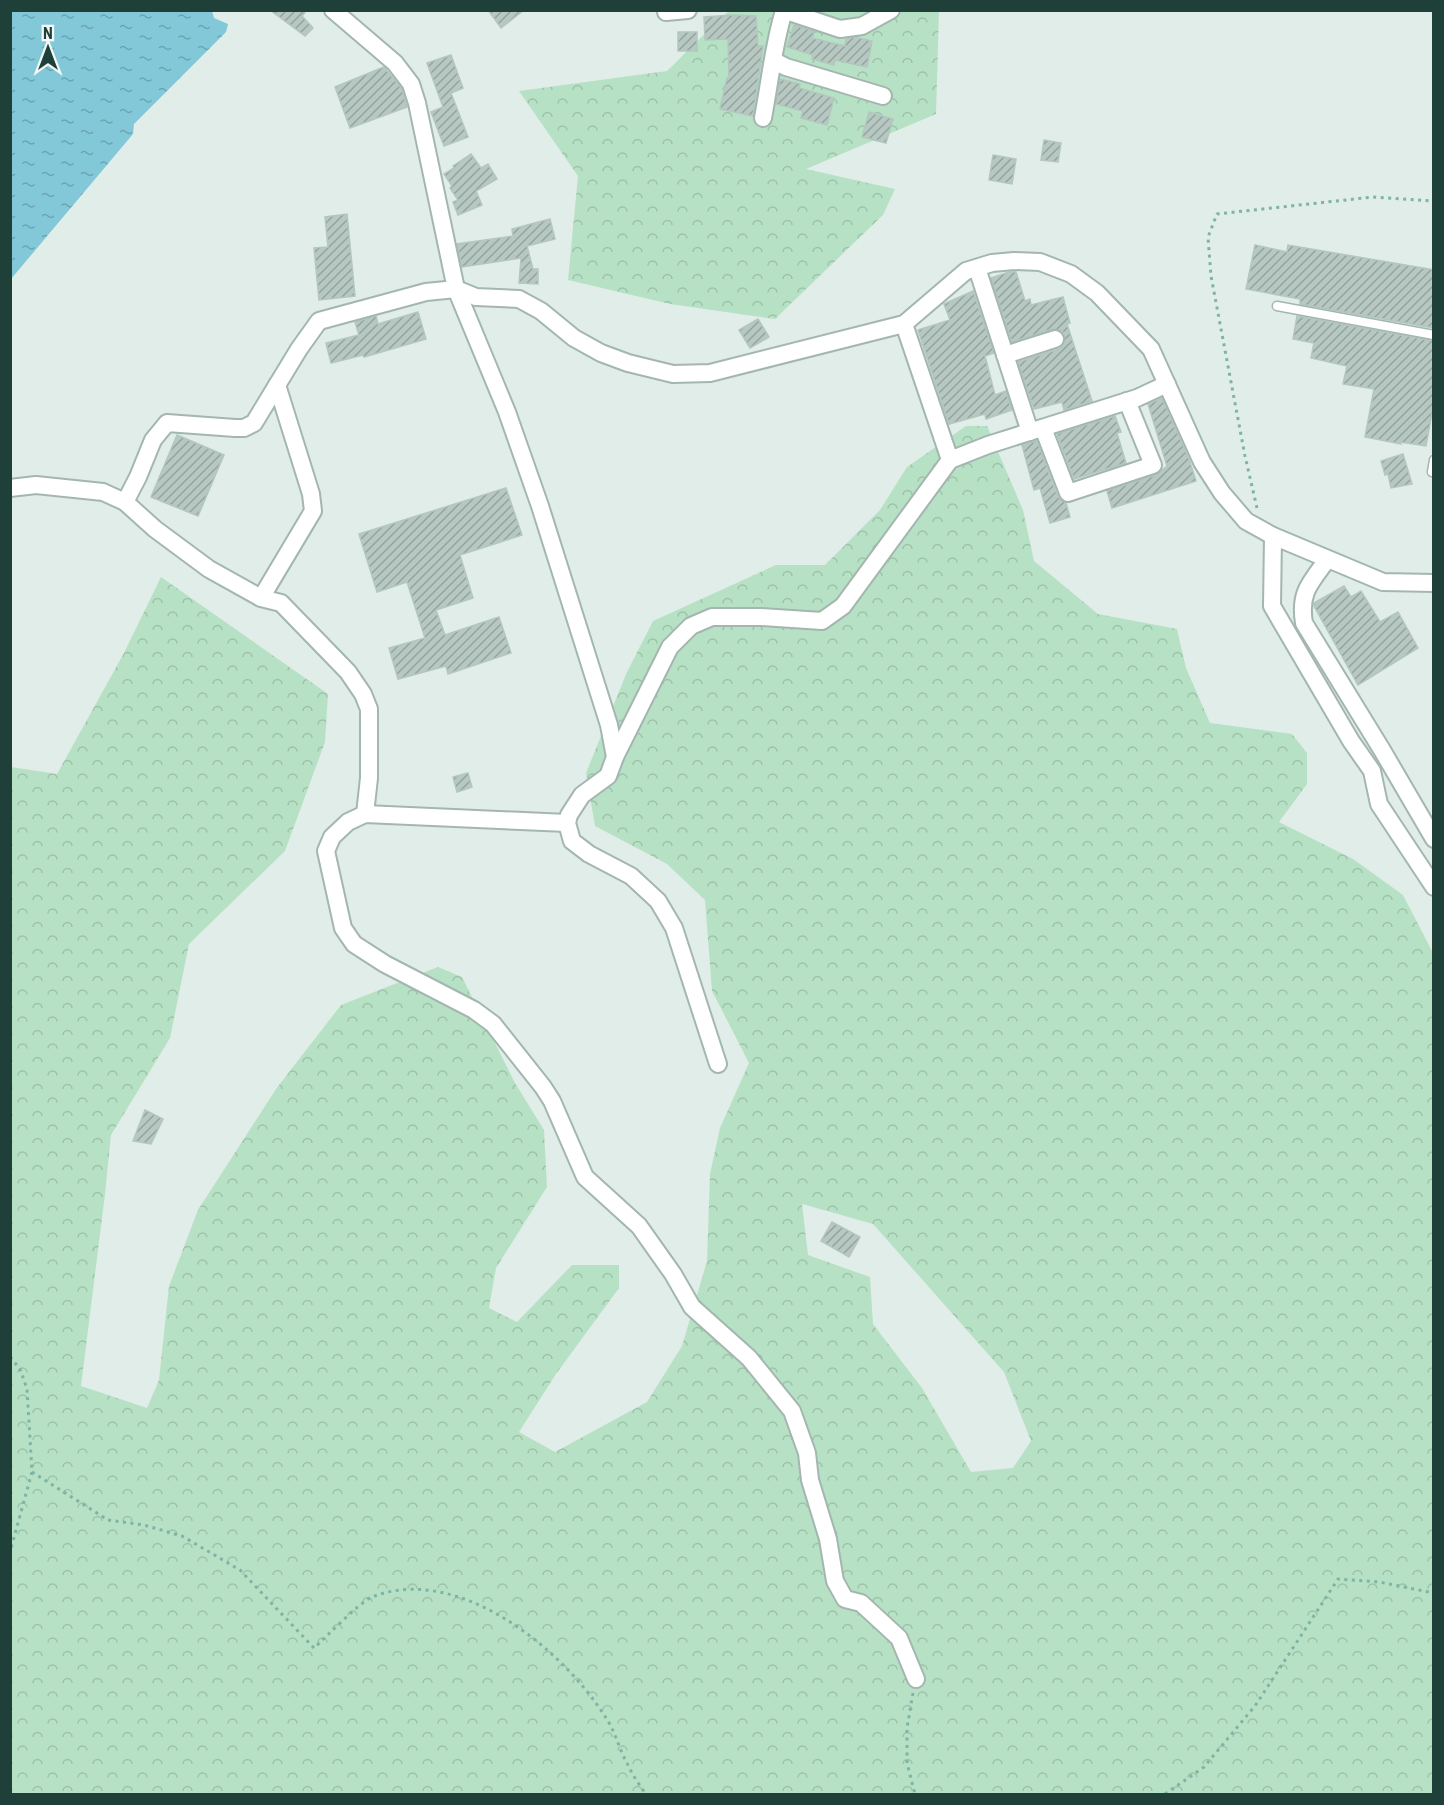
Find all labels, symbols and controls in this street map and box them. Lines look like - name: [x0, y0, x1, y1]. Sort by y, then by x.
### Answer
- north arrow: [18, 18, 78, 78]
- text: N: [43, 24, 53, 43]

